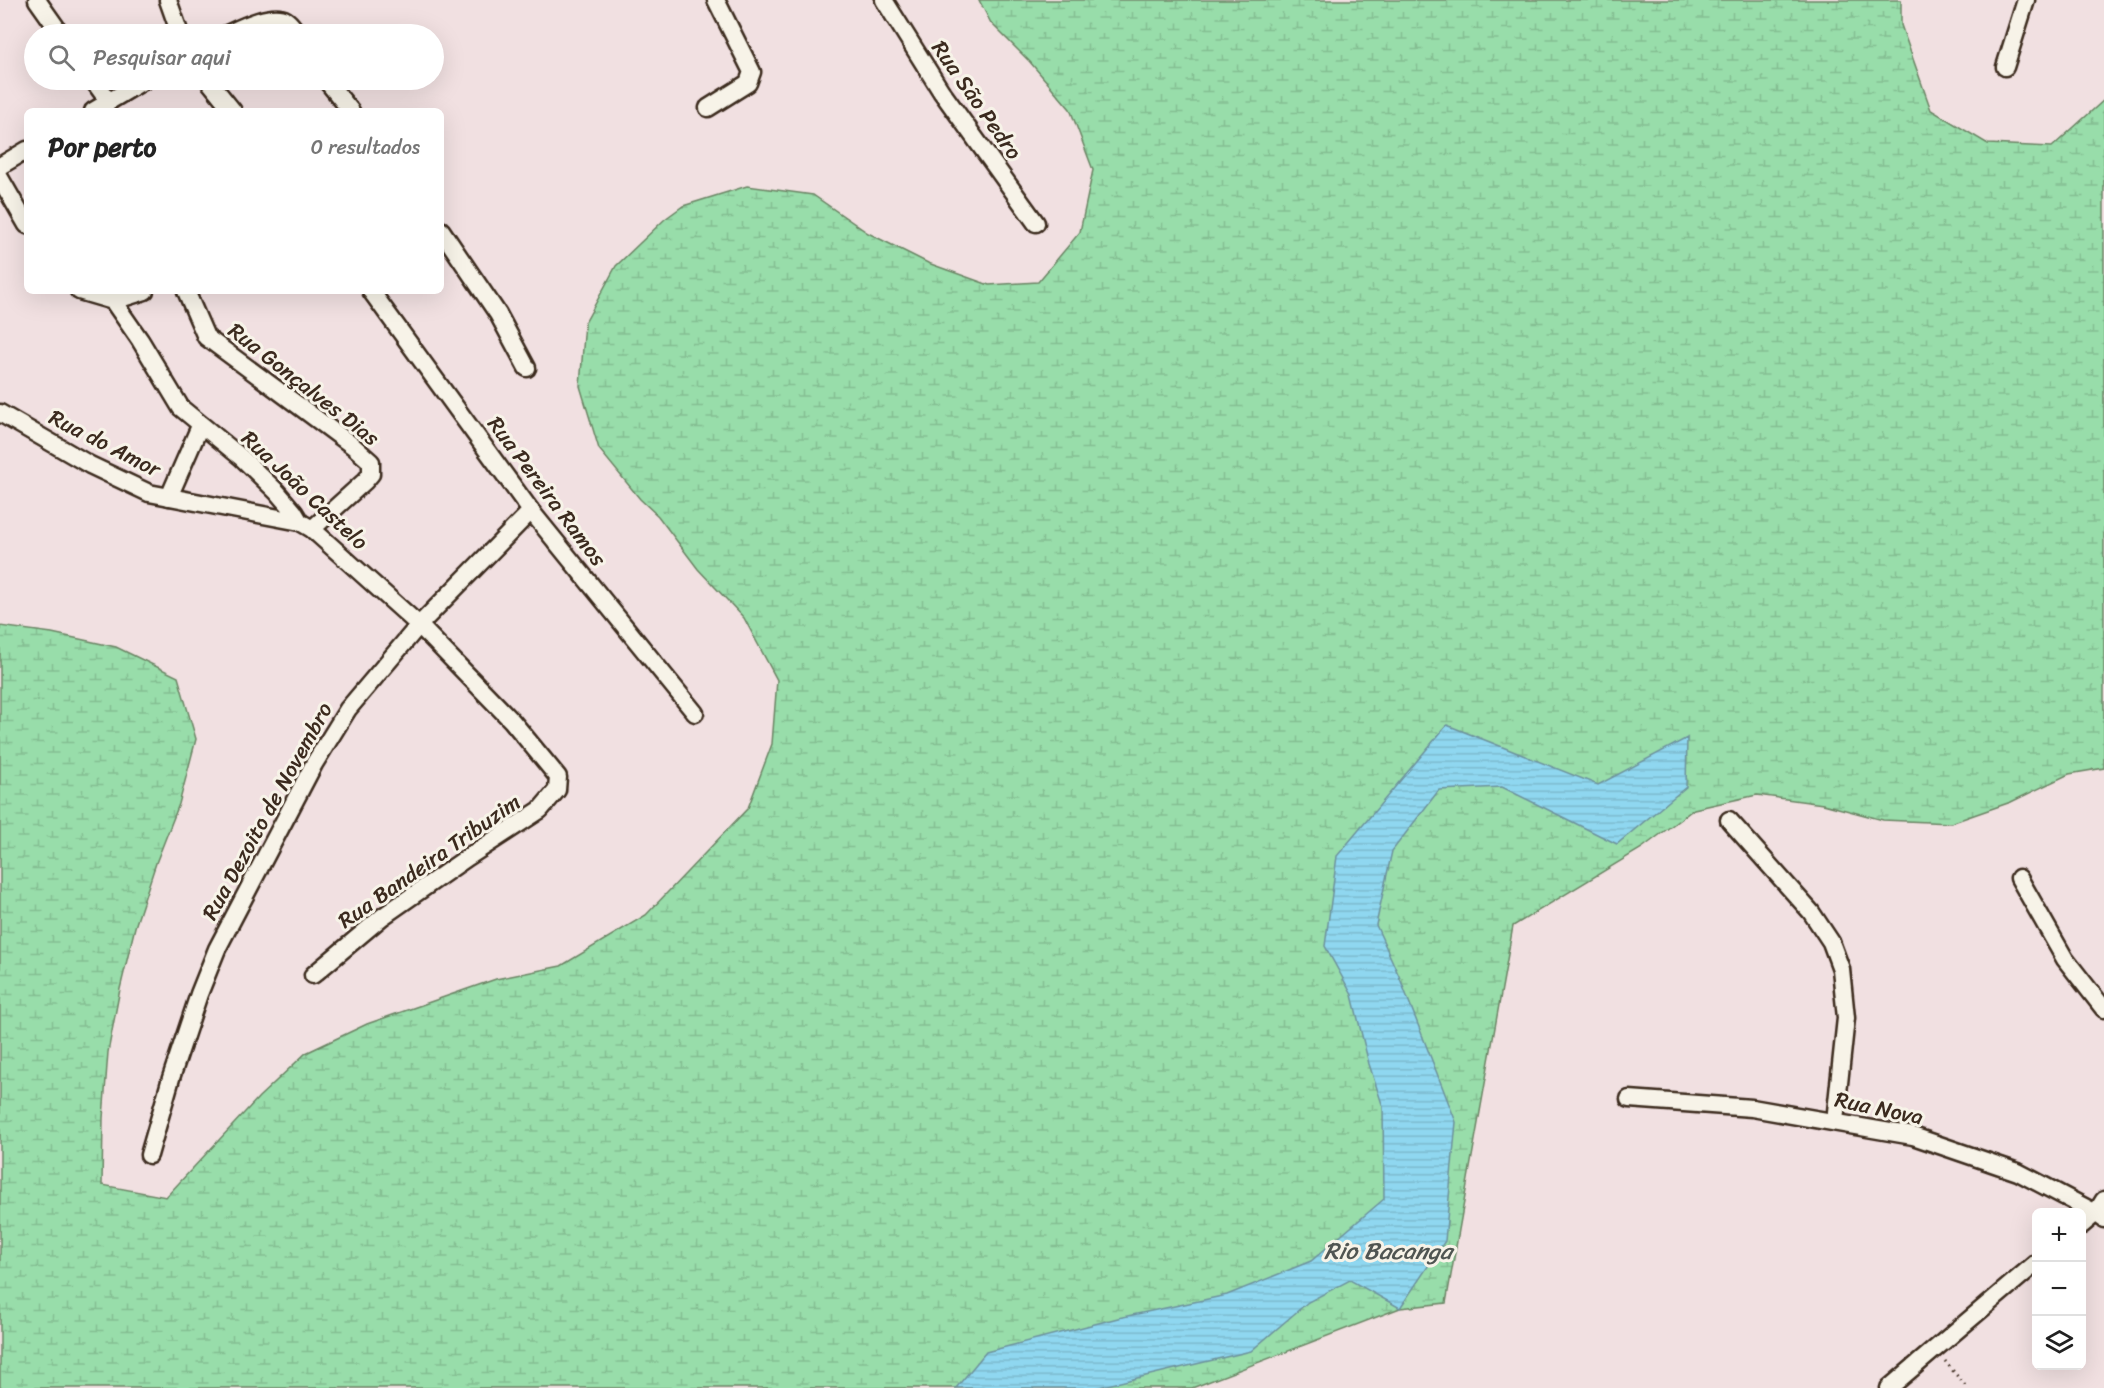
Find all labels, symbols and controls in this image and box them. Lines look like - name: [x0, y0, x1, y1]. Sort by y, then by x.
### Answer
- search box: [24, 24, 444, 90]
- street label: Rua São Pedro: [921, 32, 1033, 168]
- text: Pesquisar aqui: [93, 38, 231, 77]
- icon: search: [45, 41, 78, 74]
- text: Por perto: [48, 124, 156, 170]
- text: 0 resultados: [310, 130, 420, 165]
- street label: Rua Gonçalves Dias: [219, 312, 389, 457]
- street label: Rua do Amor: [42, 398, 169, 488]
- street label: Rua Pereira Ramos: [477, 407, 617, 575]
- street label: Rua João Castelo: [232, 420, 378, 560]
- street label: Rua Dezoito de Novembro: [191, 695, 343, 927]
- street label: Rua Bandeira Tribuzim: [329, 783, 529, 939]
- street label: Rua Nova: [1831, 1080, 1927, 1136]
- map controls: [2032, 1208, 2086, 1370]
- button: +: [2032, 1208, 2086, 1262]
- water label: Rio Bacanga: [1324, 1230, 1455, 1272]
- button: −: [2032, 1262, 2086, 1316]
- button: layers: [2032, 1316, 2086, 1370]

